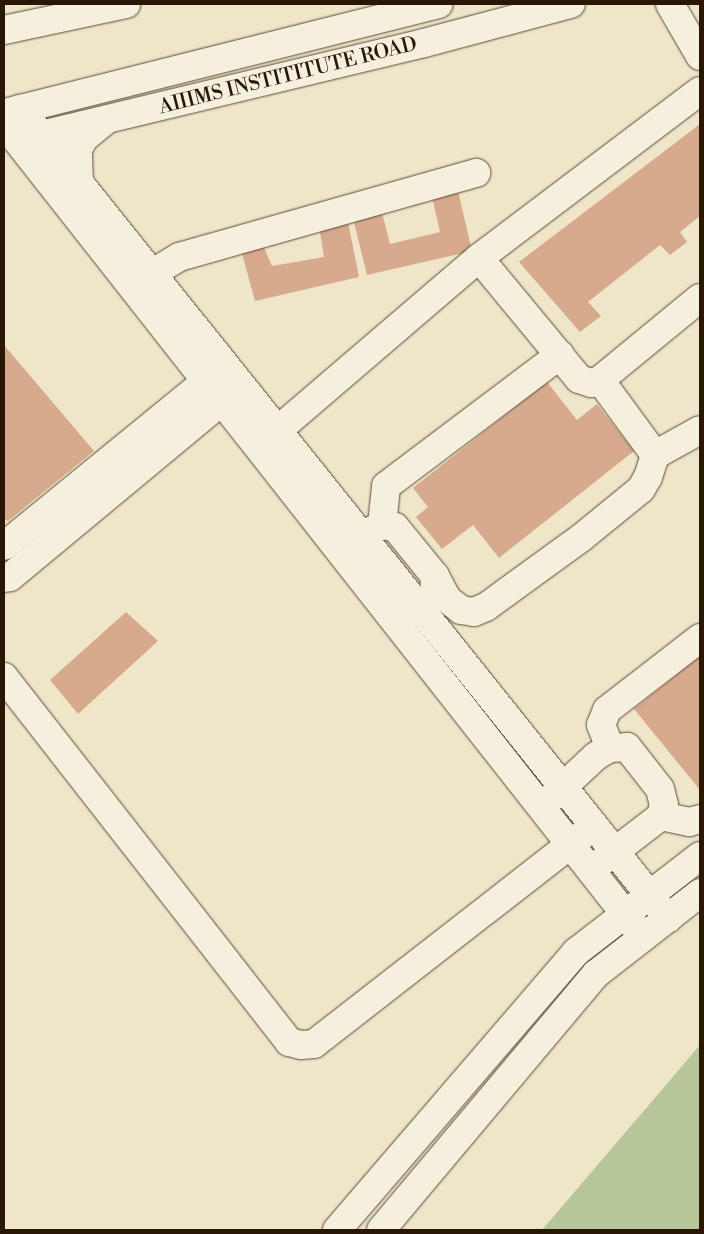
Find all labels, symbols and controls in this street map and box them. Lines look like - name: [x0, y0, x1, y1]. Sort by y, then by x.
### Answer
- street label: AIIIMS INSTITITUTE ROAD: [156, 32, 420, 120]

